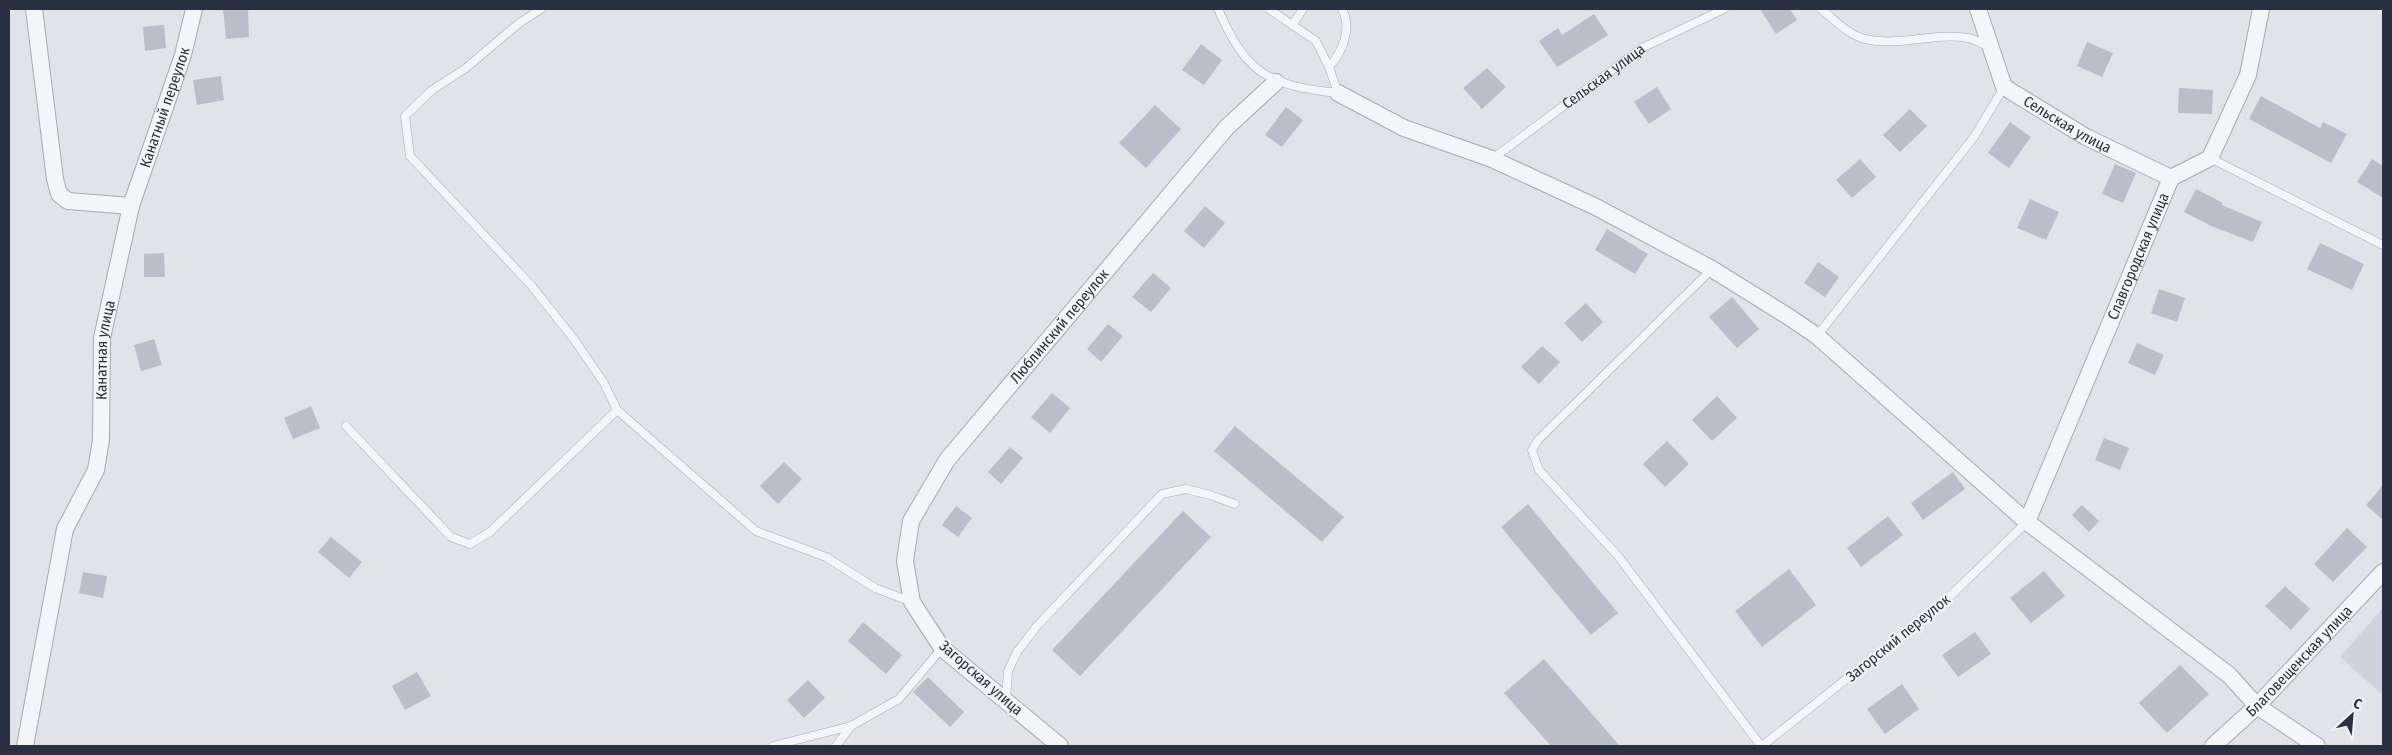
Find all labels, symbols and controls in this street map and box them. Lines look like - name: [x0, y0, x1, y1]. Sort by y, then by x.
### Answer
- street label: Сельская улица: [1559, 40, 1649, 113]
- street label: Канатный переулок: [136, 46, 193, 170]
- street label: Сельская улица: [2020, 92, 2114, 157]
- street label: Славгородская улица: [2104, 190, 2173, 323]
- street label: Люблинский переулок: [1006, 265, 1113, 387]
- street label: Канатная улица: [92, 299, 119, 400]
- street label: Загорский переулок: [1842, 591, 1954, 685]
- street label: Благовещенская улица: [2242, 602, 2356, 720]
- street label: Загорская улица: [936, 637, 1026, 719]
- north arrow: [2327, 690, 2377, 740]
- text: С: [2350, 695, 2365, 713]

